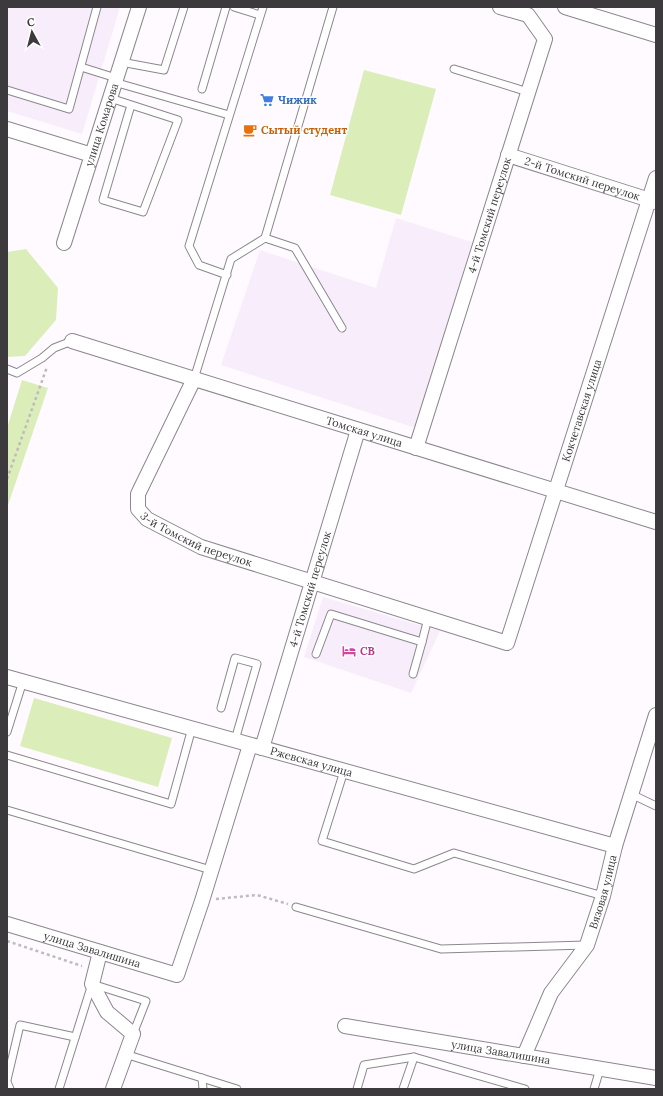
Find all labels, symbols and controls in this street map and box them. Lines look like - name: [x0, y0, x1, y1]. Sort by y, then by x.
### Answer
- north arrow: [12, 12, 52, 52]
- text: С: [26, 15, 36, 29]
- street label: улица Комарова: [82, 81, 121, 168]
- supermarket icon: Чижик: [259, 92, 275, 108]
- place label: Чижик: [278, 93, 317, 107]
- cafe icon: Сытый студент: [242, 122, 258, 138]
- place label: Сытый студент: [261, 123, 347, 137]
- street label: 2-й Томский переулок: [523, 154, 642, 204]
- street label: 4-й Томский переулок: [465, 156, 514, 275]
- street label: Кокчетавская улица: [559, 357, 605, 463]
- street label: Томская улица: [324, 413, 404, 450]
- street label: 3-й Томский переулок: [137, 509, 254, 570]
- street label: 4-й Томский переулок: [286, 529, 334, 649]
- hotel icon: СВ: [341, 643, 357, 659]
- place label: СВ: [360, 644, 375, 658]
- street label: Ржевская улица: [269, 744, 355, 780]
- street label: Вязовая улица: [586, 853, 620, 931]
- street label: улица Завалишина: [42, 928, 143, 971]
- street label: улица Завалишина: [450, 1037, 552, 1067]

